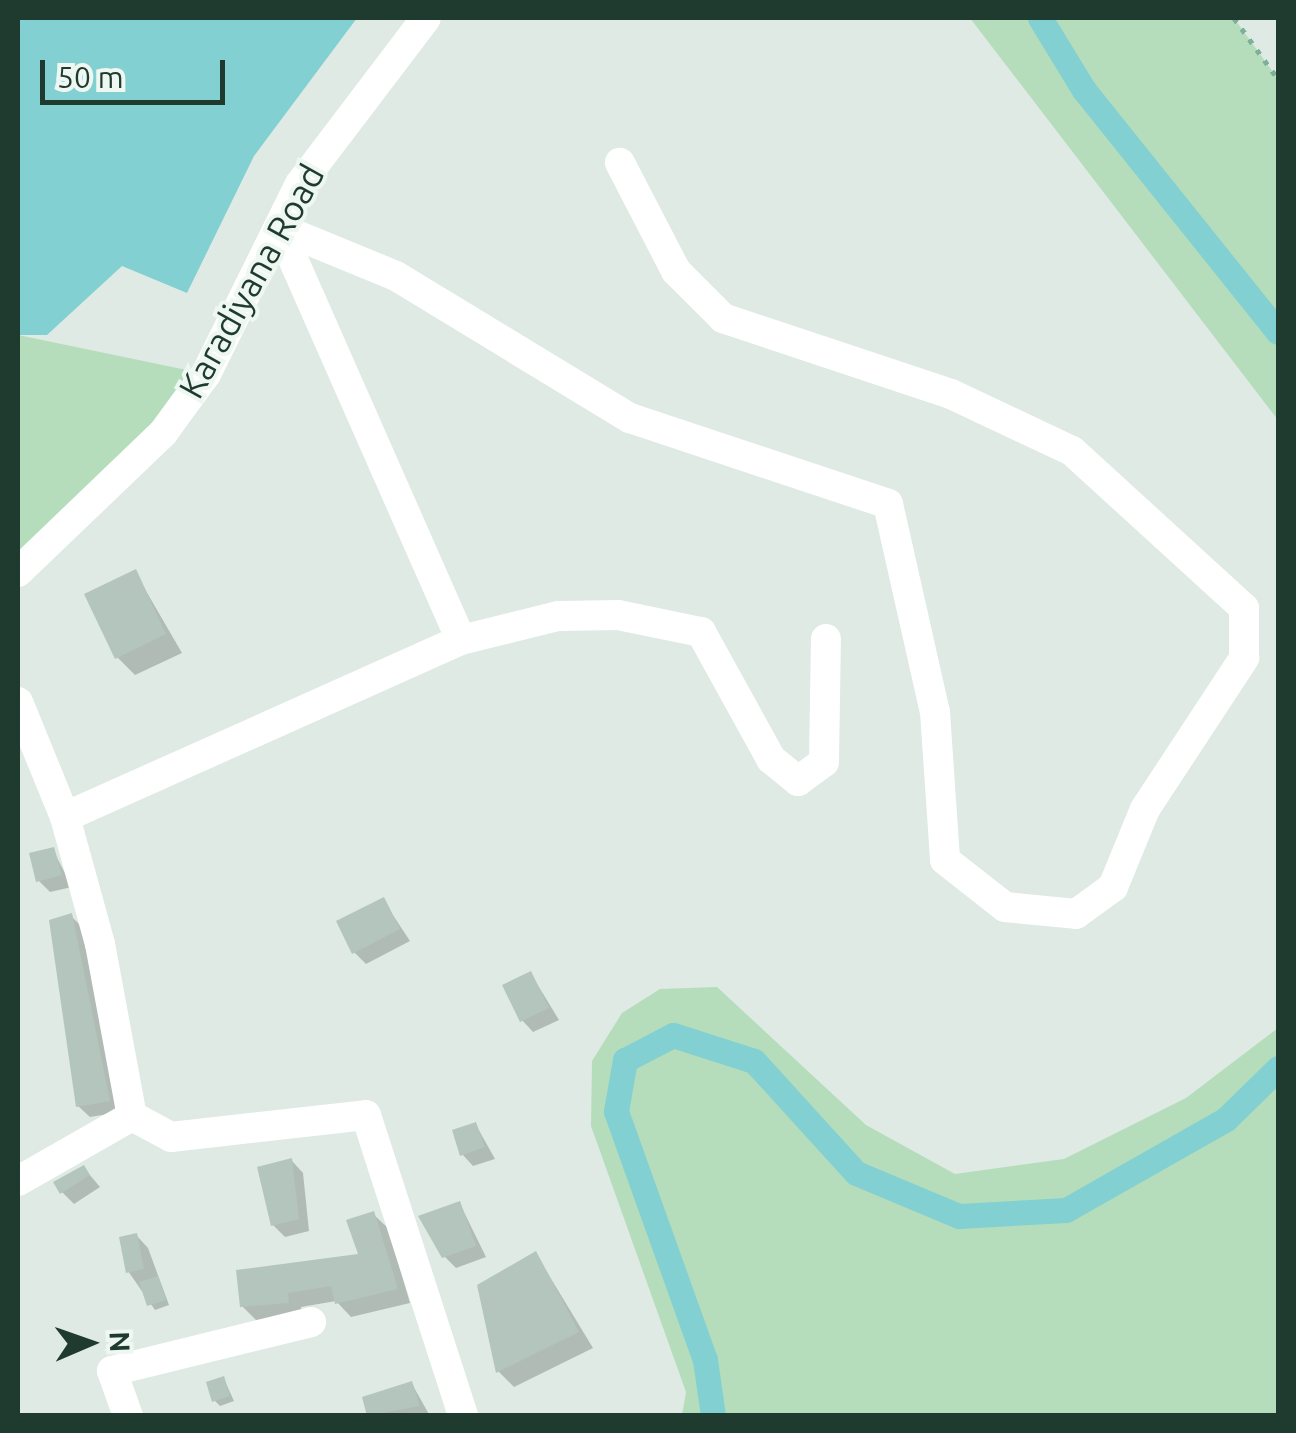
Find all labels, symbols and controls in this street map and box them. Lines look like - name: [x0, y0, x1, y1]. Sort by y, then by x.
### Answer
- scale bar: [45, 40, 230, 102]
- text: 50 m: [57, 60, 124, 94]
- street label: Karadiyana Road: [169, 157, 333, 405]
- north arrow: [40, 1293, 140, 1393]
- text: N: [105, 1331, 136, 1353]

